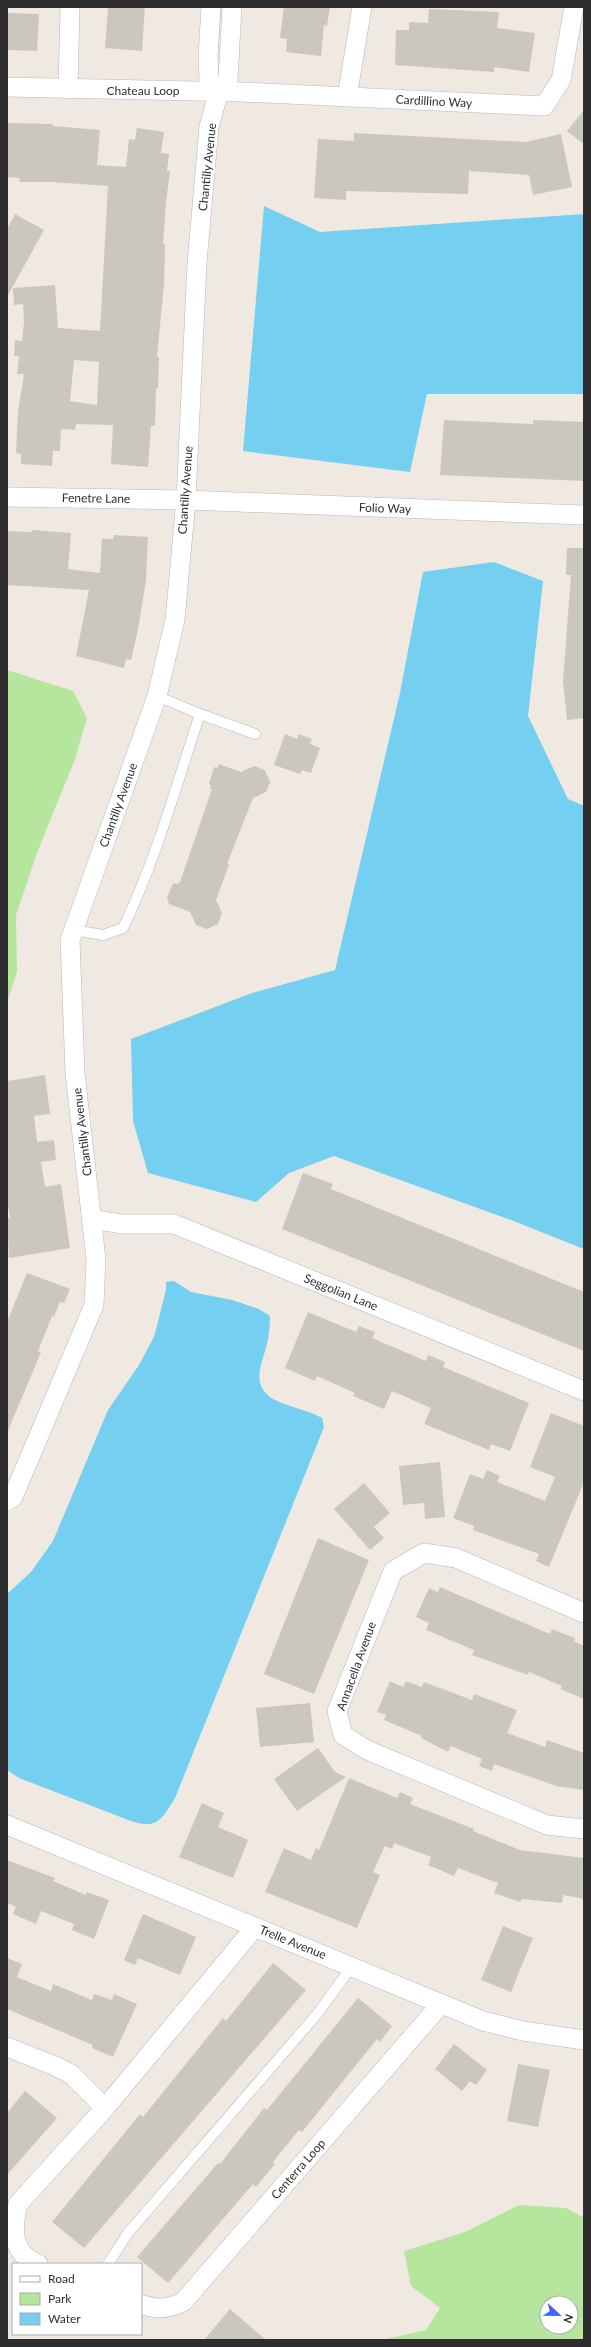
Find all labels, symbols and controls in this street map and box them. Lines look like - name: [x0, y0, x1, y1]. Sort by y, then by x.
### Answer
- street label: Chateau Loop: [107, 83, 180, 98]
- street label: Cardillino Way: [395, 92, 473, 111]
- street label: Chantilly Avenue: [195, 122, 219, 212]
- street label: Chantilly Avenue: [174, 445, 196, 535]
- street label: Fenetre Lane: [62, 490, 130, 506]
- street label: Folio Way: [359, 500, 412, 516]
- street label: Chantilly Avenue: [96, 761, 140, 849]
- street label: Chantilly Avenue: [69, 1087, 95, 1177]
- street label: Seggolian Lane: [302, 1270, 380, 1314]
- street label: Annacella Avenue: [333, 1620, 379, 1712]
- street label: Trelle Avenue: [257, 1922, 329, 1962]
- street label: Centerra Loop: [268, 2136, 329, 2202]
- legend: [12, 2263, 142, 2335]
- text: Road: [48, 2271, 75, 2286]
- text: Park: [48, 2291, 72, 2306]
- north arrow: [539, 2295, 579, 2335]
- text: Water: [48, 2311, 81, 2326]
- text: N: [561, 2313, 576, 2325]

